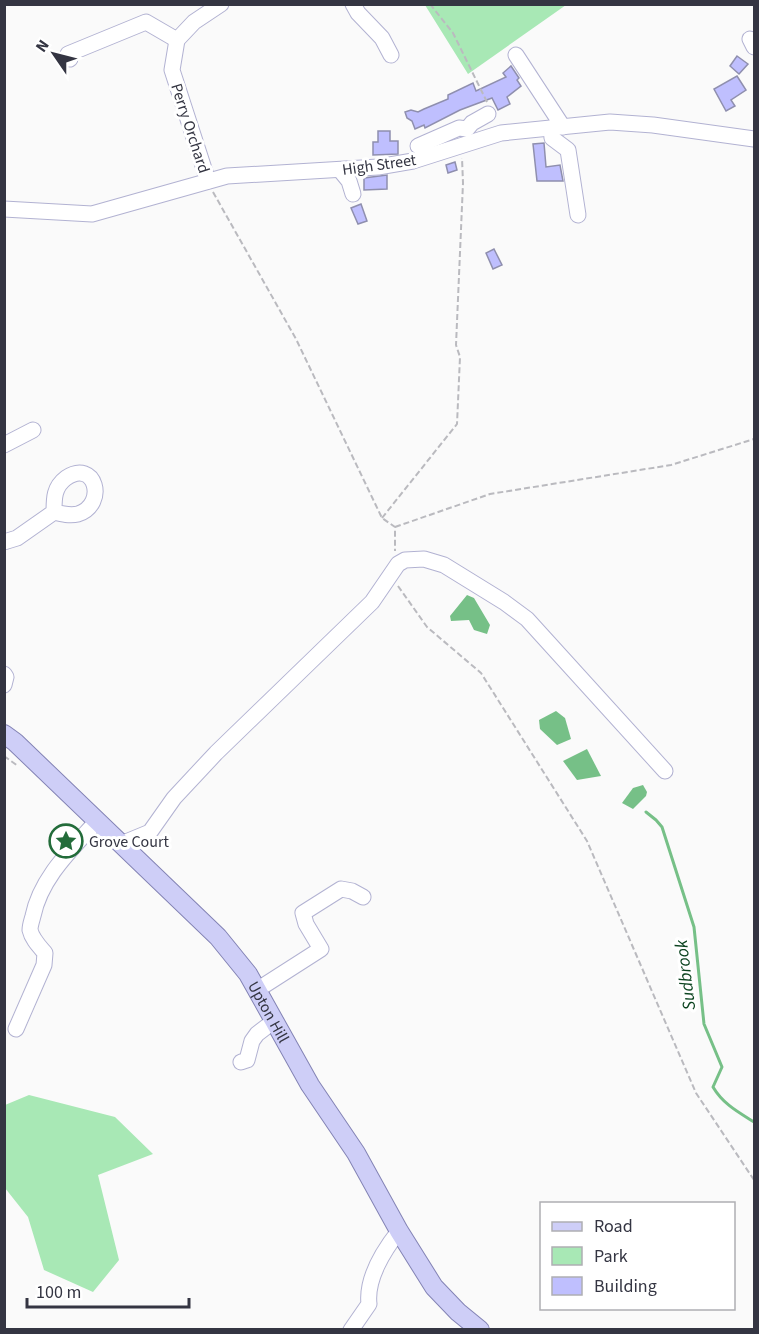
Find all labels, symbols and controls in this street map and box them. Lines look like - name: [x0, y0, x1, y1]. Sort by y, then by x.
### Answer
- north arrow: [24, 24, 84, 84]
- text: N: [30, 35, 55, 57]
- street label: Perry Orchard: [165, 81, 215, 176]
- street label: High Street: [341, 149, 418, 181]
- place icon: Grove Court: [48, 823, 84, 859]
- place label: Grove Court: [89, 831, 169, 853]
- water label: Sudbrook: [669, 938, 702, 1012]
- street label: Upton Hill: [242, 978, 294, 1047]
- legend: [540, 1202, 735, 1310]
- text: Road: [594, 1214, 633, 1239]
- text: Park: [594, 1244, 628, 1269]
- scale bar: [27, 1271, 189, 1309]
- text: Building: [594, 1274, 657, 1299]
- text: 100 m: [36, 1280, 81, 1305]

